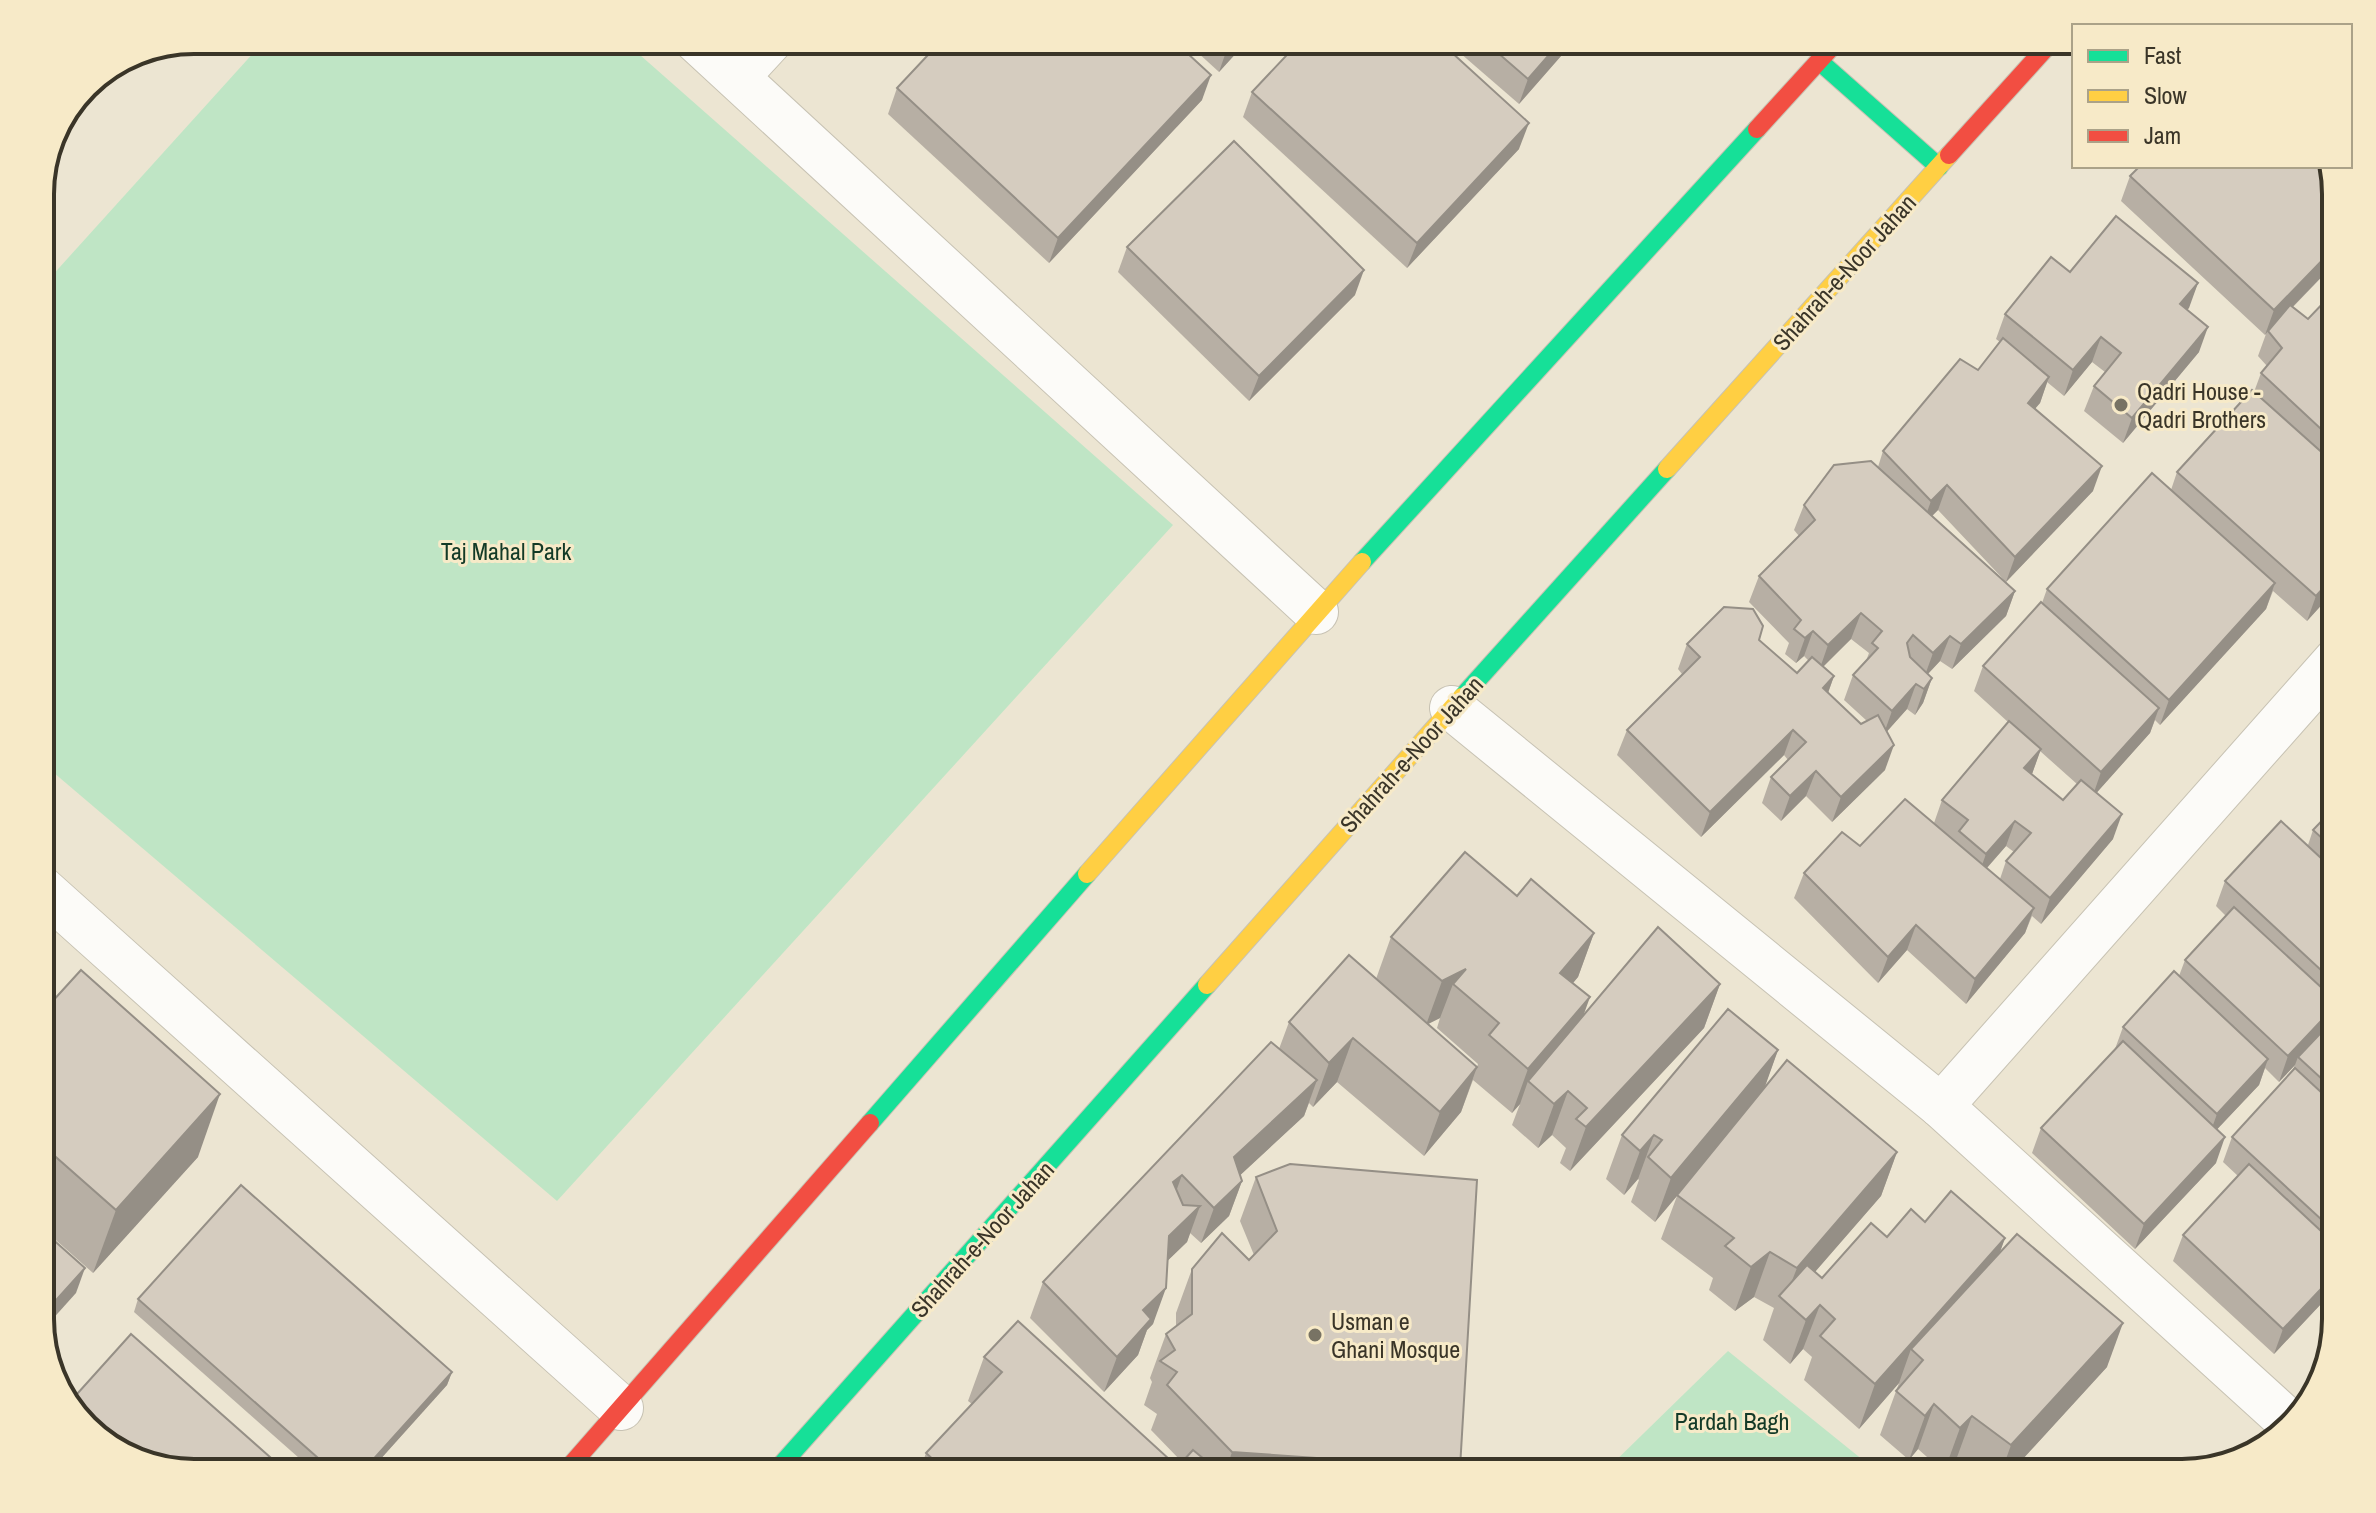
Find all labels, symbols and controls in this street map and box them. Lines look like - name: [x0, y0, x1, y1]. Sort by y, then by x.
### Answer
- legend: [2072, 24, 2352, 168]
- text: Fast: [2144, 39, 2182, 71]
- text: Slow: [2144, 79, 2187, 111]
- text: Jam: [2144, 119, 2181, 151]
- street label: Shahrah-e-Noor Jahan: [1765, 187, 1923, 357]
- place label: Qadri House - Qadri Brothers: [2137, 375, 2266, 435]
- marker: Qadri House - Qadri Brothers: [2112, 396, 2130, 414]
- park label: Taj Mahal Park: [441, 535, 571, 567]
- street label: Shahrah-e-Noor Jahan: [1332, 669, 1490, 839]
- street label: Shahrah-e-Noor Jahan: [903, 1154, 1061, 1324]
- place label: Usman e Ghani Mosque: [1331, 1305, 1460, 1365]
- marker: Usman e Ghani Mosque: [1306, 1326, 1324, 1344]
- park label: Pardah Bagh: [1675, 1405, 1789, 1437]

